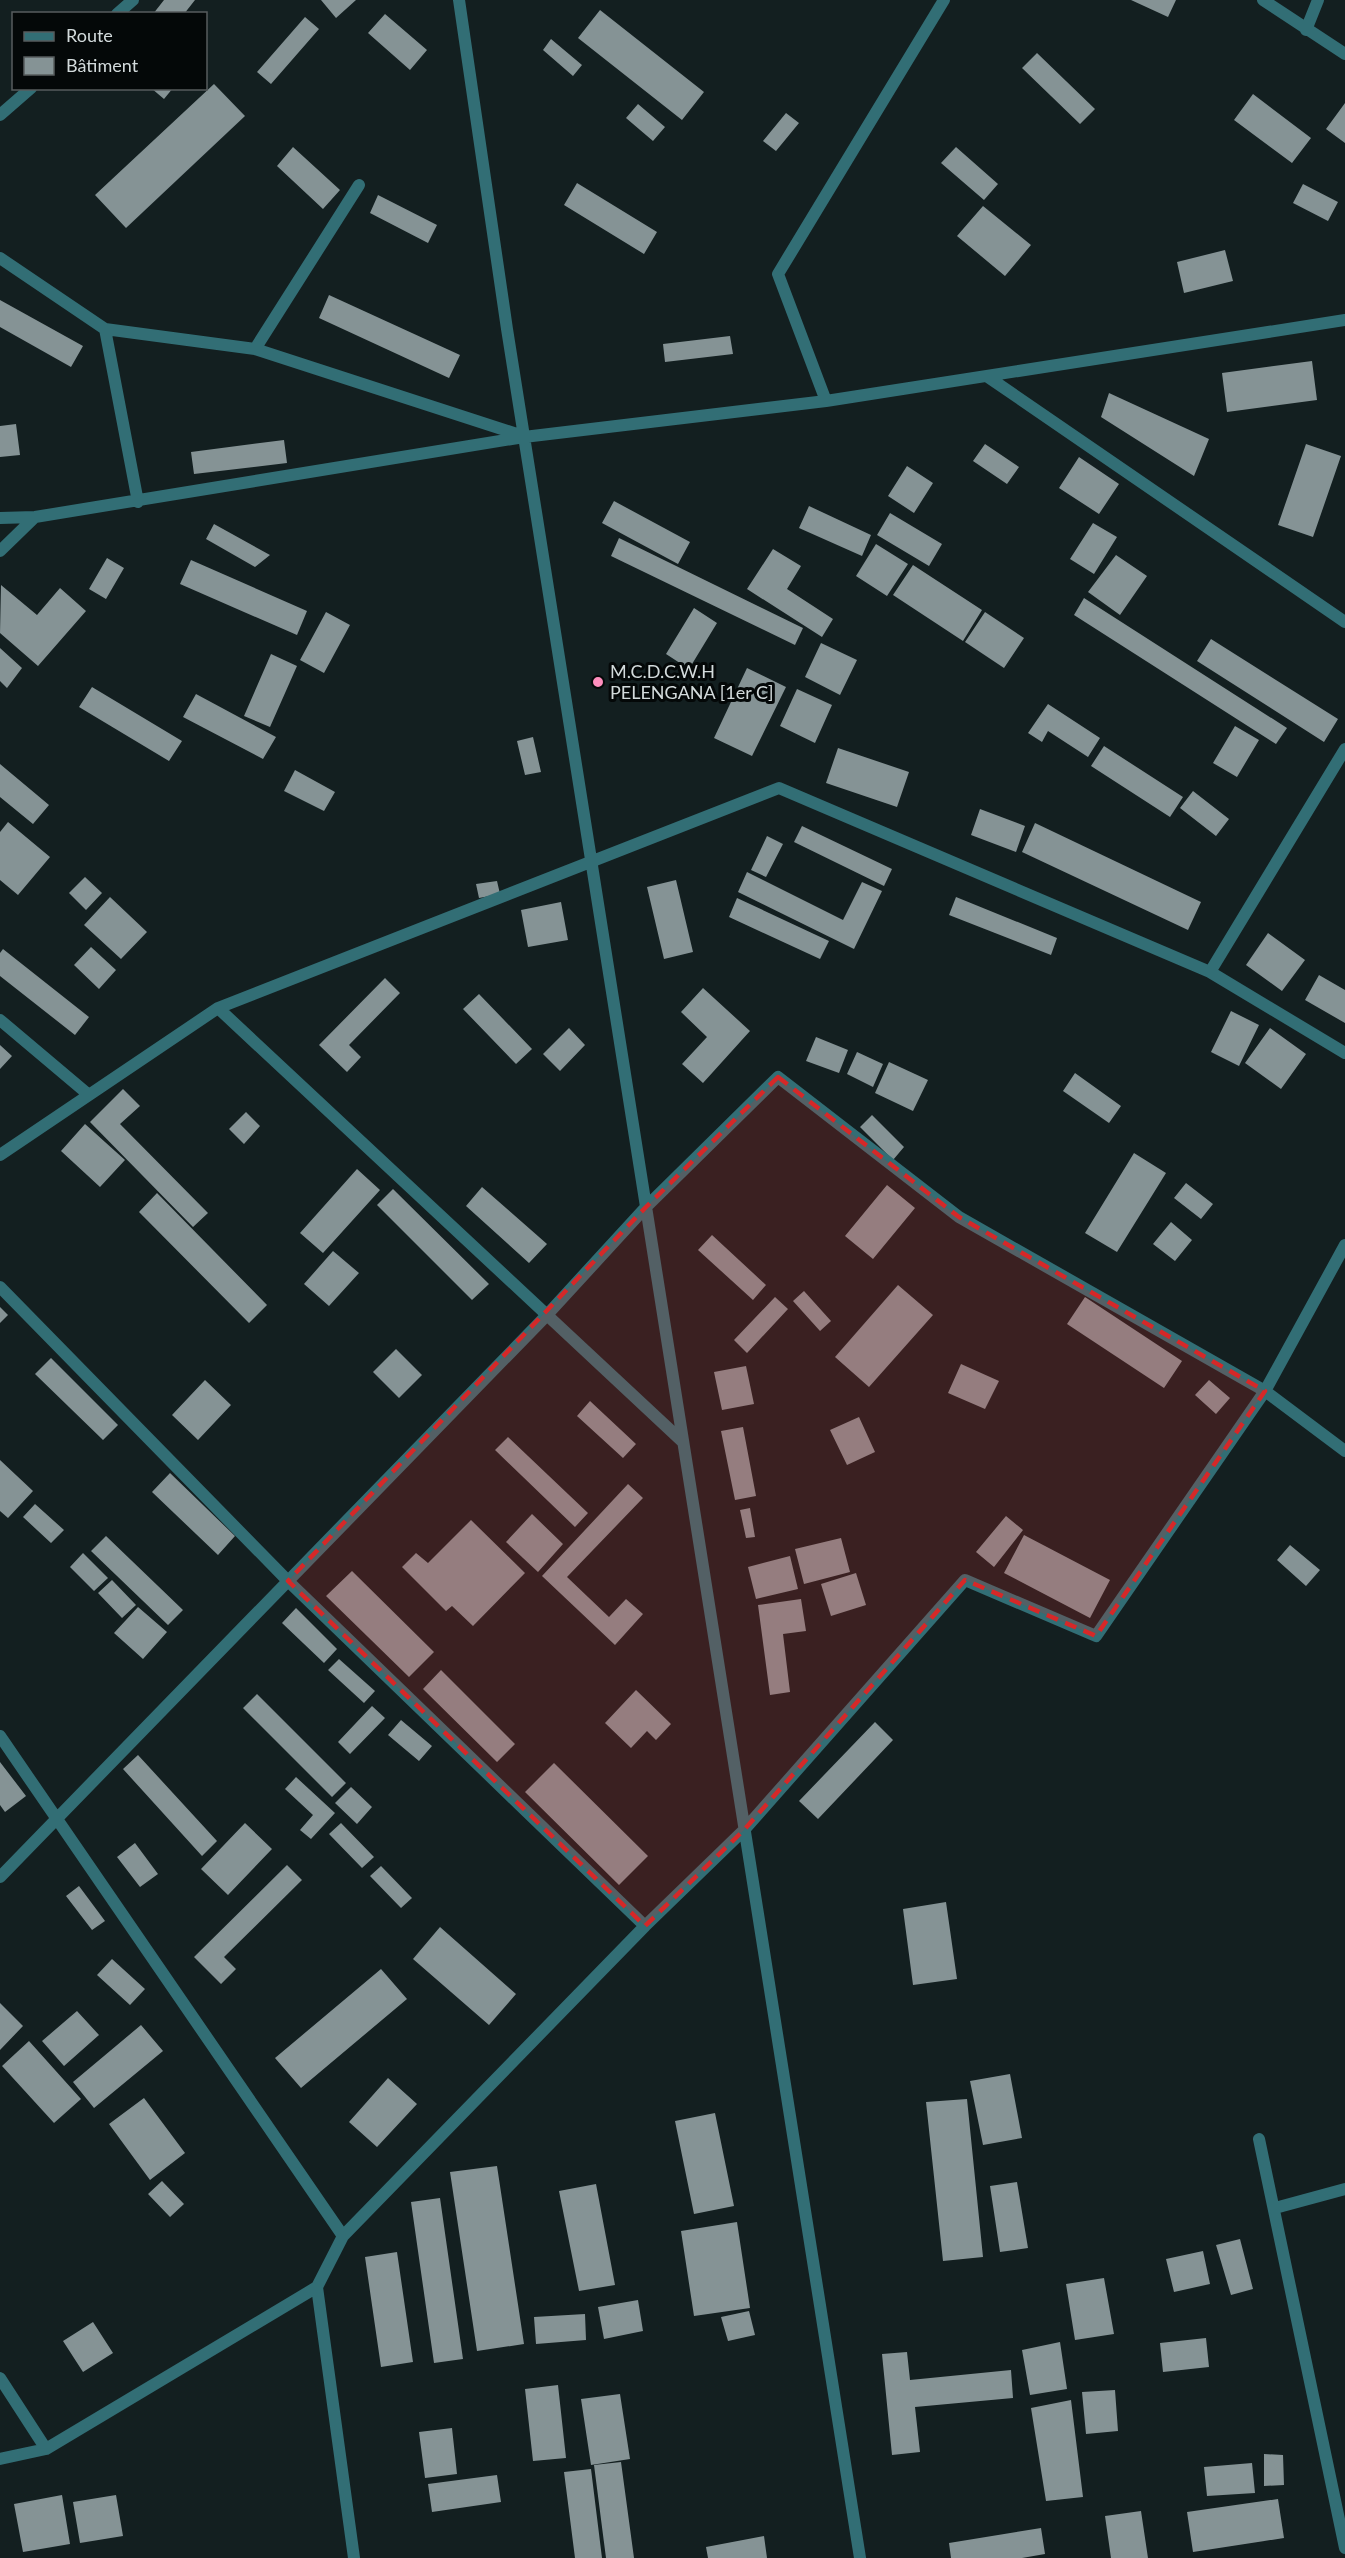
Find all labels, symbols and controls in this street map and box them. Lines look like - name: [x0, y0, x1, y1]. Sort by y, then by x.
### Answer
- legend: [12, 12, 207, 90]
- text: Route: [66, 24, 113, 46]
- text: Bâtiment: [66, 54, 139, 76]
- place label: M.C.D.C.W.H PELENGANA [1er C]: [610, 660, 774, 703]
- marker: M.C.D.C.W.H PELENGANA [1er C]: [591, 675, 605, 689]

